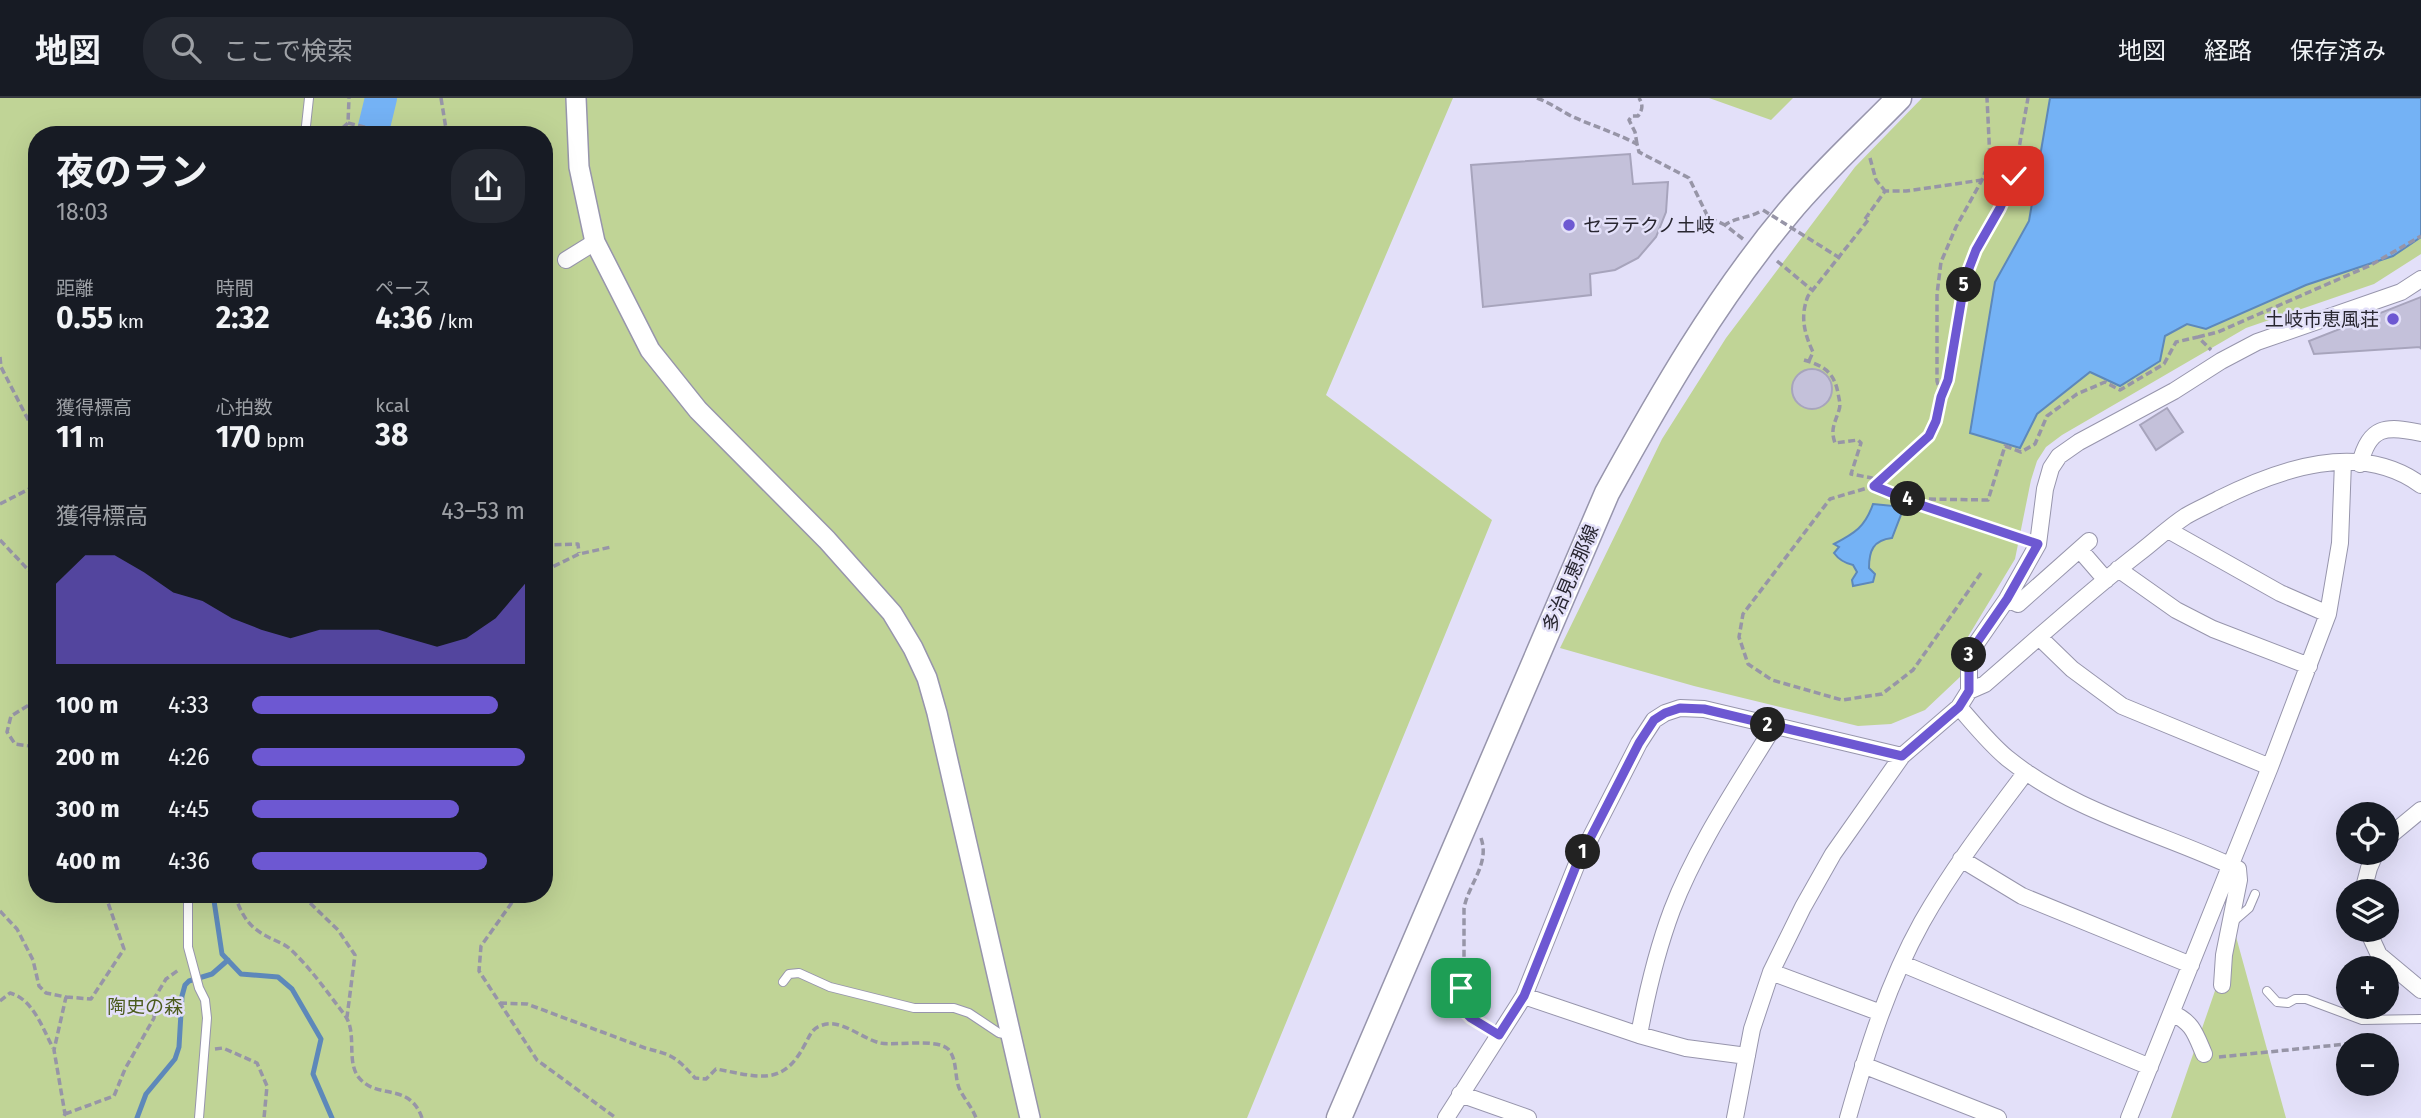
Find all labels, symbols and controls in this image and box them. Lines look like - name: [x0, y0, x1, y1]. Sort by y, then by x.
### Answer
- search box: [143, 17, 633, 80]
- icon: search: [167, 29, 205, 67]
- text: 地図: [35, 31, 101, 71]
- text: ここで検索: [223, 36, 353, 67]
- text: 地図: [2118, 37, 2166, 65]
- text: 経路: [2204, 37, 2252, 65]
- text: 保存済み: [2290, 37, 2386, 65]
- pin: [1984, 146, 2044, 206]
- text: 夜のラン: [56, 149, 208, 195]
- button: share: [451, 149, 525, 223]
- icon: check: [1995, 157, 2033, 195]
- text: 18:03: [56, 198, 108, 226]
- place label: セラテクノ土岐: [1583, 214, 1715, 237]
- marker: セラテクノ土岐: [1561, 217, 1577, 233]
- pin: 5: [1946, 268, 1982, 302]
- text: 5: [1958, 273, 1969, 296]
- text: 距離: [56, 277, 94, 300]
- text: 時間: [216, 277, 254, 300]
- text: ペース: [375, 277, 431, 300]
- text: 0.55: [56, 300, 113, 336]
- text: 2:32: [216, 300, 270, 336]
- text: 4:36: [375, 300, 432, 336]
- place label: 土岐市恵風荘: [2265, 308, 2379, 331]
- text: km: [113, 310, 144, 333]
- text: /km: [432, 310, 473, 333]
- marker: 土岐市恵風荘: [2385, 311, 2401, 327]
- text: kcal: [375, 394, 410, 417]
- text: 獲得標高: [56, 396, 132, 419]
- text: 心拍数: [216, 396, 273, 419]
- text: 38: [375, 417, 408, 453]
- text: 11: [56, 419, 83, 455]
- text: 170: [216, 419, 261, 455]
- text: m: [83, 429, 105, 452]
- text: bpm: [261, 429, 305, 452]
- pin: 4: [1890, 482, 1926, 516]
- text: 4: [1902, 487, 1913, 510]
- text: 43–53 m: [441, 497, 525, 525]
- text: 獲得標高: [56, 502, 148, 530]
- street label: 多治見恵那線: [1538, 521, 1603, 635]
- pin: 3: [1952, 638, 1986, 672]
- text: 3: [1964, 643, 1973, 666]
- text: 100 m: [56, 691, 118, 719]
- text: 4:33: [168, 691, 209, 719]
- pin: 2: [1750, 708, 1786, 742]
- text: 2: [1763, 713, 1772, 736]
- text: 200 m: [56, 743, 120, 771]
- text: 4:26: [168, 743, 209, 771]
- text: 300 m: [56, 795, 120, 823]
- text: 4:45: [168, 795, 209, 823]
- map controls: [2336, 802, 2399, 1096]
- button: locate: [2336, 802, 2399, 865]
- pin: 1: [1566, 834, 1600, 870]
- text: 1: [1578, 840, 1587, 863]
- text: 400 m: [56, 847, 121, 875]
- text: 4:36: [168, 847, 210, 875]
- button: layers: [2336, 879, 2399, 942]
- button: +: [2336, 956, 2399, 1019]
- pin: [1431, 958, 1491, 1018]
- icon: arrive: [1442, 969, 1480, 1007]
- park label: 陶史の森: [107, 995, 183, 1018]
- button: −: [2336, 1033, 2399, 1096]

